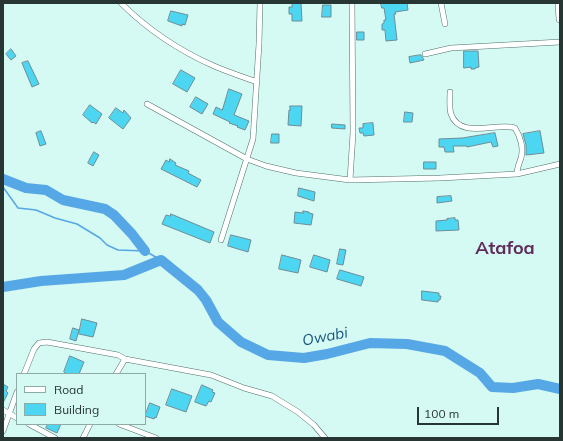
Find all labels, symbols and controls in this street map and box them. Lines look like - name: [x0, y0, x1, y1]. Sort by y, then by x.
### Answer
- district label: Atafoa: [475, 238, 535, 260]
- water label: Owabi: [301, 324, 349, 350]
- legend: [16, 373, 146, 425]
- text: Road: [54, 382, 83, 397]
- scale bar: [419, 399, 501, 425]
- text: Building: [54, 402, 99, 417]
- text: 100 m: [424, 406, 459, 421]

